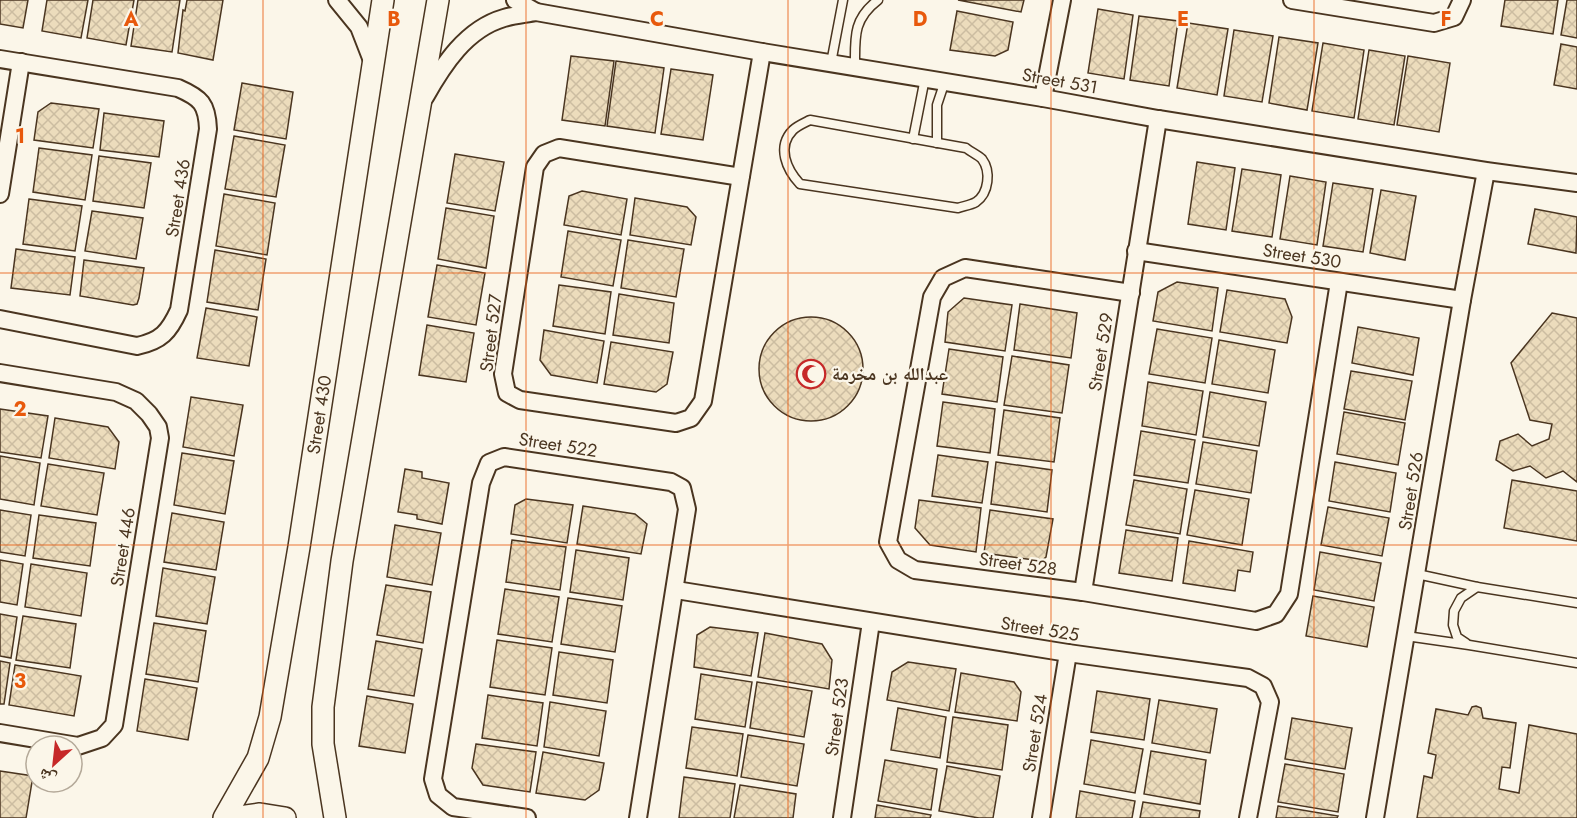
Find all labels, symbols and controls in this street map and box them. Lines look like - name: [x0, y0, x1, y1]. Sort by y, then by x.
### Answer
- text: A: [123, 5, 139, 34]
- text: B: [387, 5, 401, 34]
- text: C: [650, 5, 664, 34]
- text: D: [913, 5, 927, 34]
- text: E: [1177, 5, 1189, 34]
- text: F: [1440, 5, 1452, 34]
- street label: Street 531: [1020, 62, 1100, 100]
- text: 1: [15, 122, 25, 151]
- street label: Street 436: [159, 157, 197, 239]
- street label: Street 530: [1261, 237, 1343, 275]
- street label: Street 527: [473, 292, 509, 373]
- street label: Street 529: [1082, 311, 1120, 393]
- mosque icon: عبدالله بن مخرمة: [795, 358, 827, 390]
- place label: عبدالله بن مخرمة: [832, 361, 948, 387]
- street label: Street 430: [300, 373, 338, 456]
- text: 2: [13, 395, 27, 424]
- street label: Street 522: [517, 426, 599, 464]
- street label: Street 526: [1392, 450, 1430, 532]
- street label: Street 446: [104, 506, 142, 588]
- street label: Street 528: [977, 546, 1059, 582]
- street label: Street 525: [999, 610, 1081, 648]
- text: 3: [14, 667, 26, 696]
- street label: Street 523: [819, 676, 855, 758]
- street label: Street 524: [1016, 692, 1054, 774]
- north arrow: [24, 734, 84, 794]
- text: ش: [35, 763, 60, 791]

